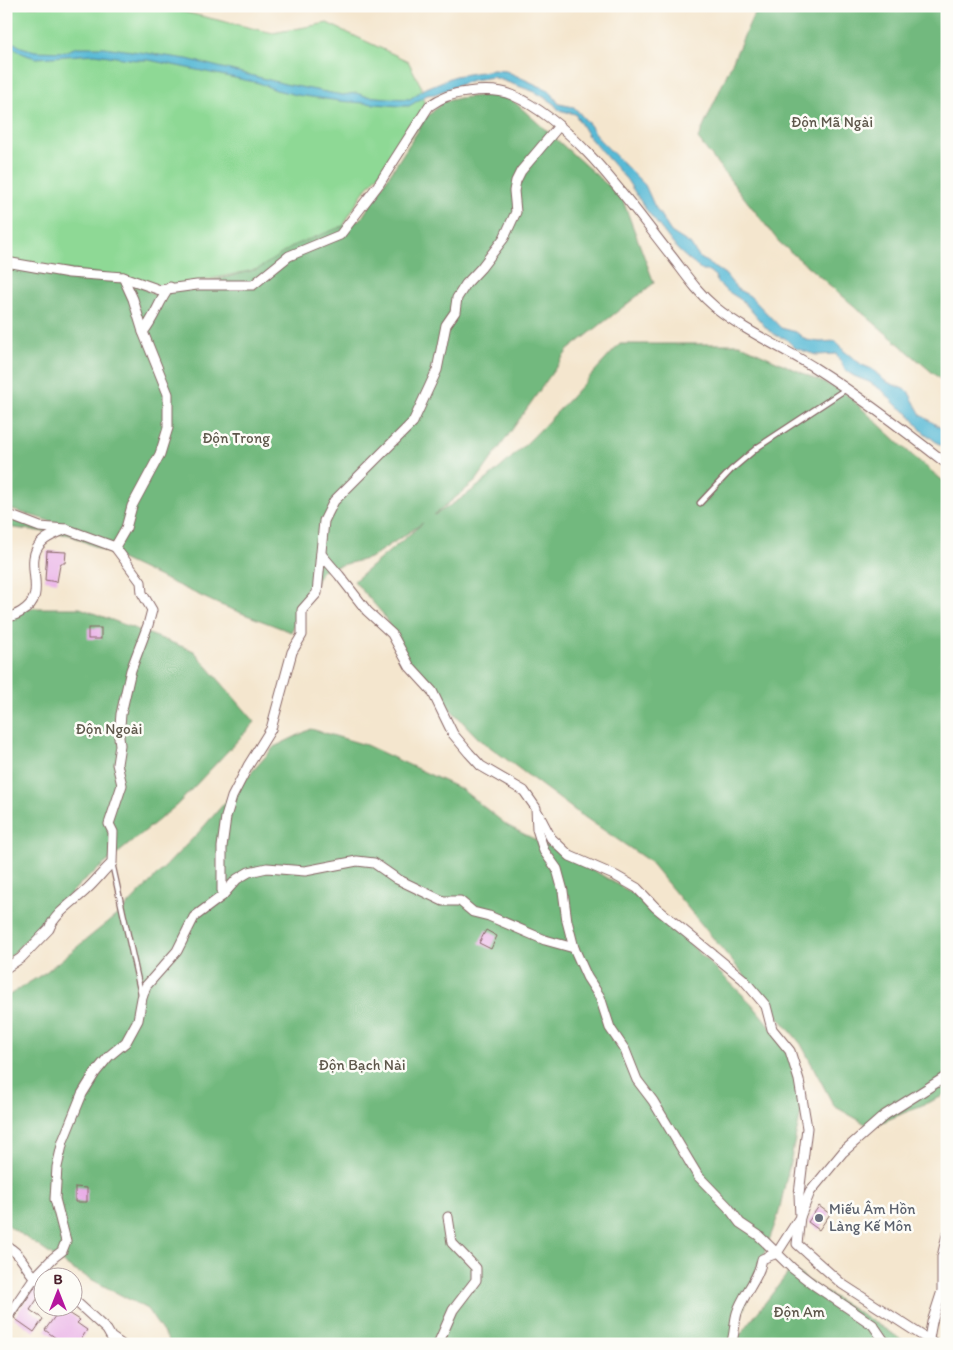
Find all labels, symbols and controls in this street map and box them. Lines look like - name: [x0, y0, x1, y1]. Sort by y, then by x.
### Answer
- park label: Độn Mã Ngài: [791, 113, 873, 131]
- park label: Độn Trong: [202, 429, 270, 447]
- park label: Độn Ngoài: [76, 720, 142, 738]
- park label: Độn Bạch Nài: [318, 1056, 406, 1074]
- place label: Miếu Âm Hồn Làng Kế Môn: [829, 1200, 916, 1235]
- marker: Miếu Âm Hồn Làng Kế Môn: [813, 1212, 825, 1224]
- north arrow: [32, 1268, 82, 1318]
- text: B: [53, 1271, 63, 1288]
- park label: Độn Am: [773, 1303, 825, 1321]

